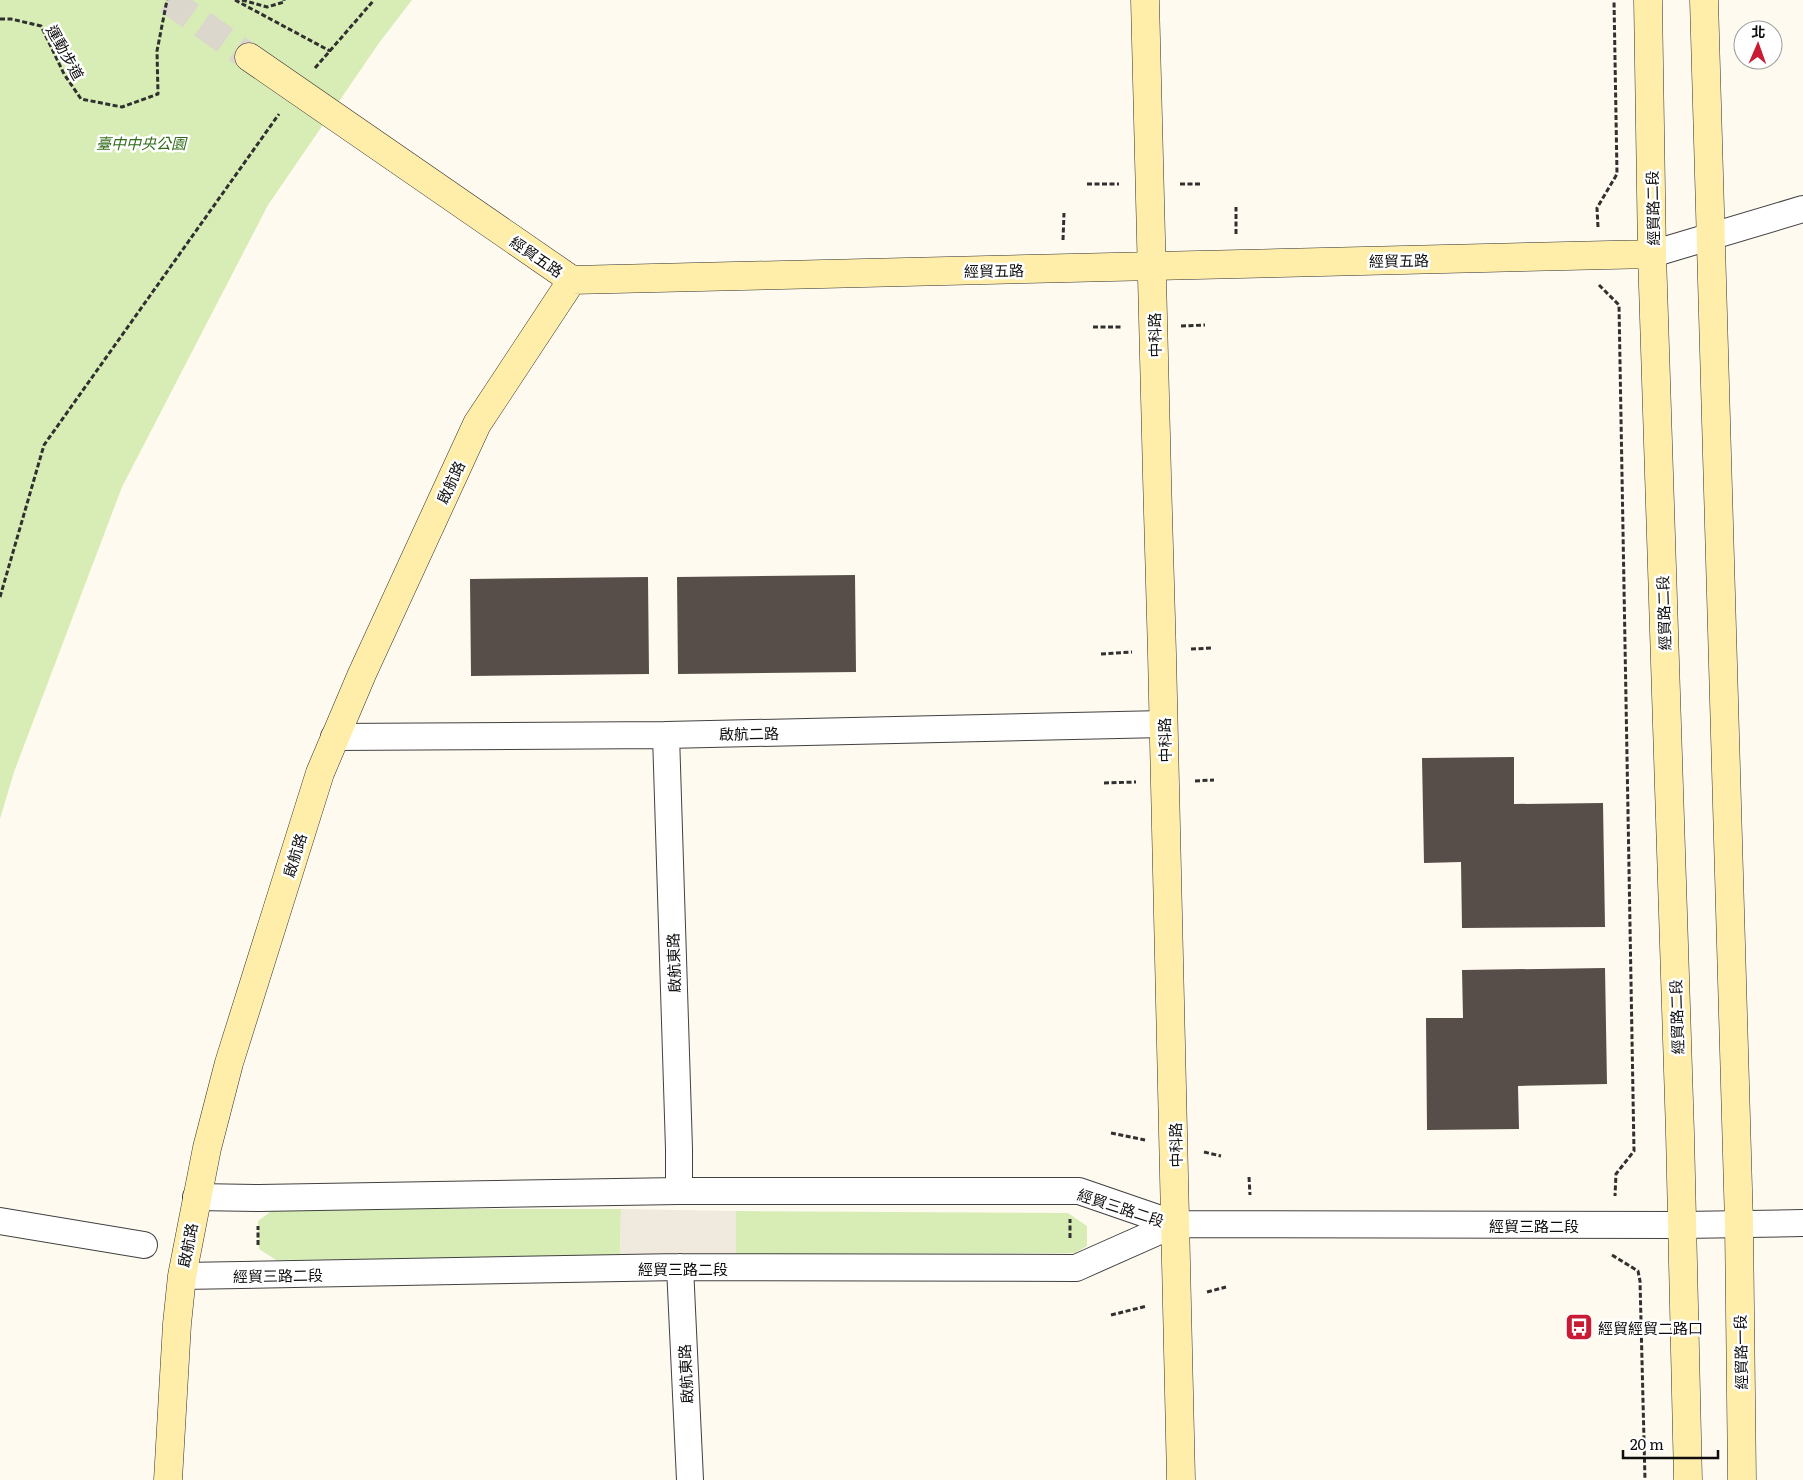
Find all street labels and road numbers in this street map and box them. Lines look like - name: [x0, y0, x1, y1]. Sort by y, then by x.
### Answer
- street label: 運動步道: [41, 20, 91, 84]
- street label: 經貿路二段: [1640, 170, 1664, 246]
- street label: 經貿五路: [506, 230, 568, 282]
- street label: 經貿五路: [1369, 248, 1429, 272]
- street label: 經貿五路: [964, 258, 1024, 282]
- street label: 中科路: [1142, 312, 1166, 358]
- street label: 啟航路: [430, 457, 470, 507]
- street label: 經貿路二段: [1650, 575, 1676, 651]
- street label: 中科路: [1152, 717, 1176, 763]
- street label: 啟航二路: [719, 721, 779, 745]
- street label: 啟航路: [276, 830, 312, 880]
- street label: 啟航東路: [660, 933, 686, 993]
- street label: 經貿路二段: [1663, 979, 1689, 1055]
- street label: 中科路: [1163, 1122, 1187, 1168]
- street label: 經貿三路二段: [1075, 1182, 1167, 1232]
- street label: 經貿三路二段: [1489, 1214, 1579, 1237]
- street label: 啟航路: [171, 1221, 203, 1269]
- street label: 經貿三路二段: [638, 1257, 728, 1280]
- street label: 經貿三路二段: [233, 1263, 323, 1287]
- street label: 經貿路一段: [1728, 1314, 1752, 1390]
- street label: 啟航東路: [672, 1343, 698, 1405]

